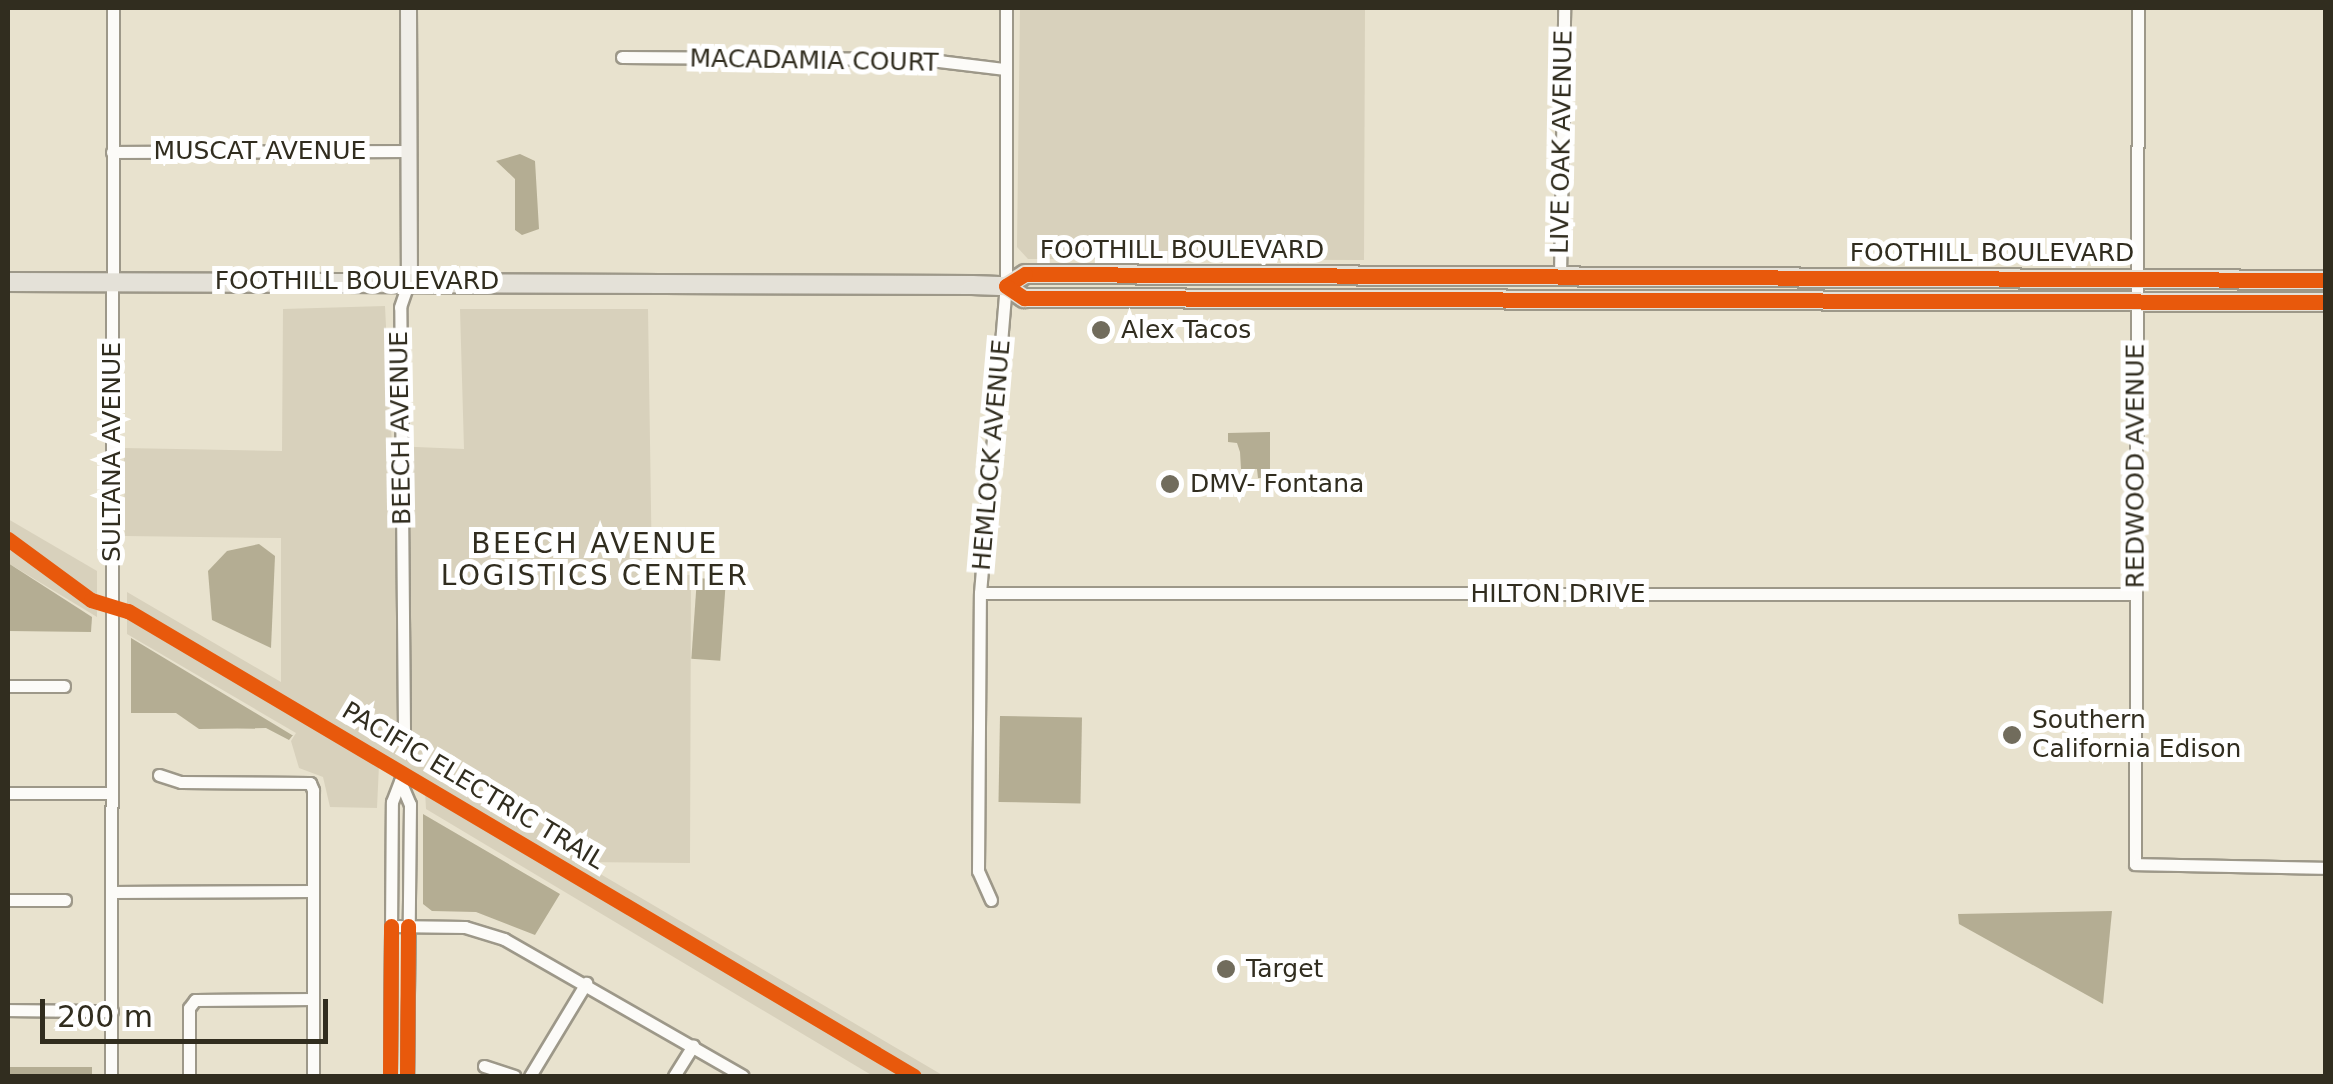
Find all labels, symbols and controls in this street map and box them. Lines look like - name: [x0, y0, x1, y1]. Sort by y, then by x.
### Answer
- street label: LIVE OAK AVENUE: [1545, 30, 1579, 254]
- street label: MACADAMIA COURT: [689, 44, 939, 78]
- street label: MUSCAT AVENUE: [154, 136, 366, 166]
- street label: FOOTHILL BOULEVARD: [1040, 235, 1324, 265]
- street label: FOOTHILL BOULEVARD: [1850, 238, 2134, 268]
- street label: FOOTHILL BOULEVARD: [215, 266, 499, 296]
- place label: Alex Tacos: [1121, 315, 1251, 345]
- marker: Alex Tacos: [1090, 319, 1112, 341]
- street label: BEECH AVENUE: [384, 331, 418, 525]
- street label: HEMLOCK AVENUE: [967, 338, 1017, 572]
- street label: SULTANA AVENUE: [97, 342, 127, 562]
- street label: REDWOOD AVENUE: [2121, 344, 2151, 588]
- place label: DMV- Fontana: [1190, 469, 1364, 499]
- marker: DMV- Fontana: [1159, 473, 1181, 495]
- district label: BEECH AVENUE LOGISTICS CENTER: [441, 527, 749, 593]
- street label: HILTON DRIVE: [1470, 579, 1646, 609]
- street label: PACIFIC ELECTRIC TRAIL: [336, 696, 610, 876]
- place label: Southern California Edison: [2032, 706, 2241, 765]
- marker: Southern California Edison: [2001, 724, 2023, 746]
- place label: Target: [1246, 954, 1323, 984]
- marker: Target: [1215, 958, 1237, 980]
- scale bar: [45, 979, 332, 1041]
- text: 200 m: [57, 999, 153, 1034]

